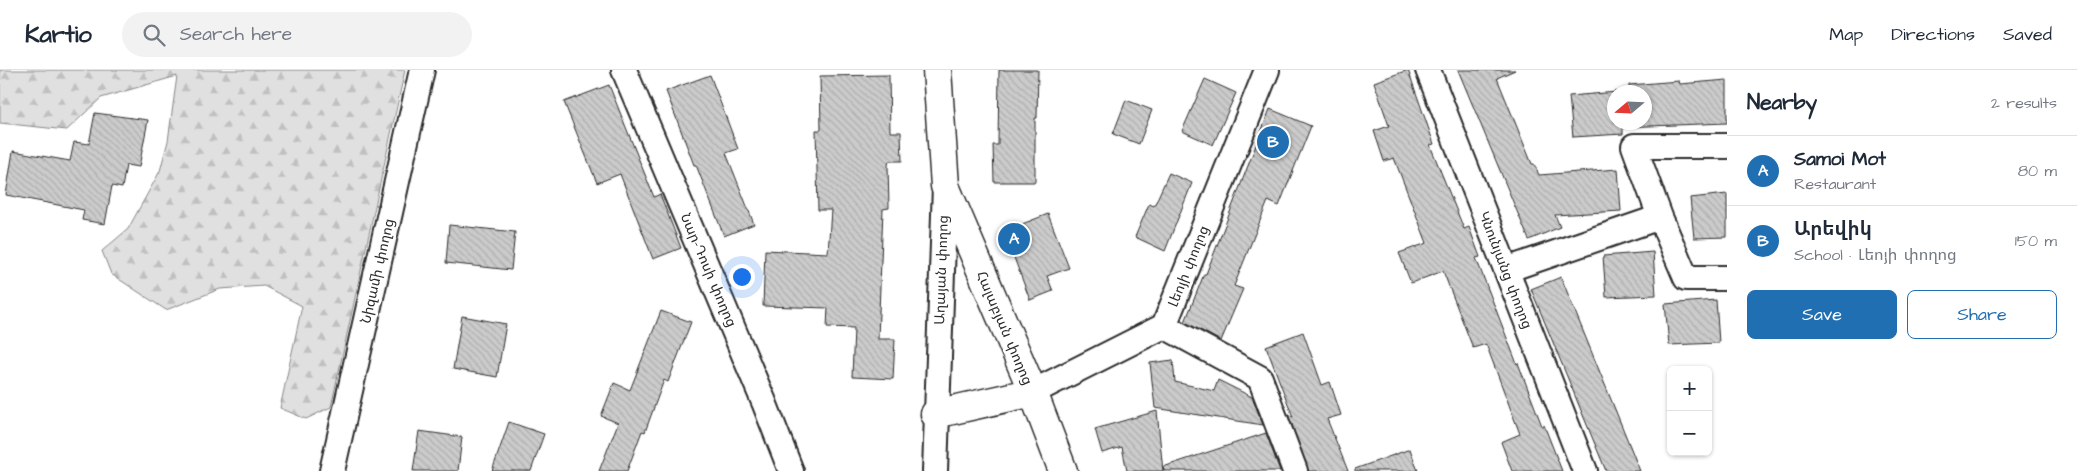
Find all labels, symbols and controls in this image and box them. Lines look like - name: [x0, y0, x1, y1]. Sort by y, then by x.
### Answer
- search box: [122, 12, 472, 57]
- text: Kartio: [25, 18, 92, 52]
- icon: search: [140, 21, 168, 49]
- text: Search here: [180, 21, 292, 48]
- text: Map: [1829, 22, 1863, 47]
- text: Directions: [1891, 22, 1975, 47]
- text: Saved: [2003, 22, 2052, 47]
- north arrow: [1607, 85, 1652, 130]
- text: Nearby: [1747, 88, 1817, 117]
- text: 2 results: [1991, 92, 2057, 114]
- pin: B: [1257, 123, 1289, 161]
- text: Samoi Mot: [1794, 146, 1886, 173]
- text: A: [1758, 160, 1768, 182]
- text: 80 m: [2018, 160, 2057, 182]
- text: Restaurant: [1794, 173, 1876, 195]
- street label: Կնունյանց փողոց: [1473, 209, 1537, 332]
- street label: Նար-Դոսի փողոց: [675, 210, 741, 330]
- street label: Աղայան փողոց: [930, 215, 954, 325]
- text: Արեվիկ: [1794, 216, 1872, 243]
- street label: Նիզամի փողոց: [356, 217, 400, 326]
- pin: A: [998, 220, 1030, 258]
- street label: Լեոյի փողոց: [1163, 223, 1214, 310]
- text: B: [1757, 230, 1769, 252]
- text: 150 m: [2015, 230, 2057, 252]
- text: School · Լեոյի փողոց: [1794, 244, 1957, 266]
- your location: [729, 264, 755, 290]
- street label: Հալաբյան փողոց: [971, 268, 1037, 388]
- button: Save: [1747, 290, 1897, 339]
- button: Share: [1907, 290, 2057, 339]
- map controls: [1667, 366, 1712, 456]
- button: +: [1667, 366, 1712, 411]
- button: −: [1667, 411, 1712, 456]

